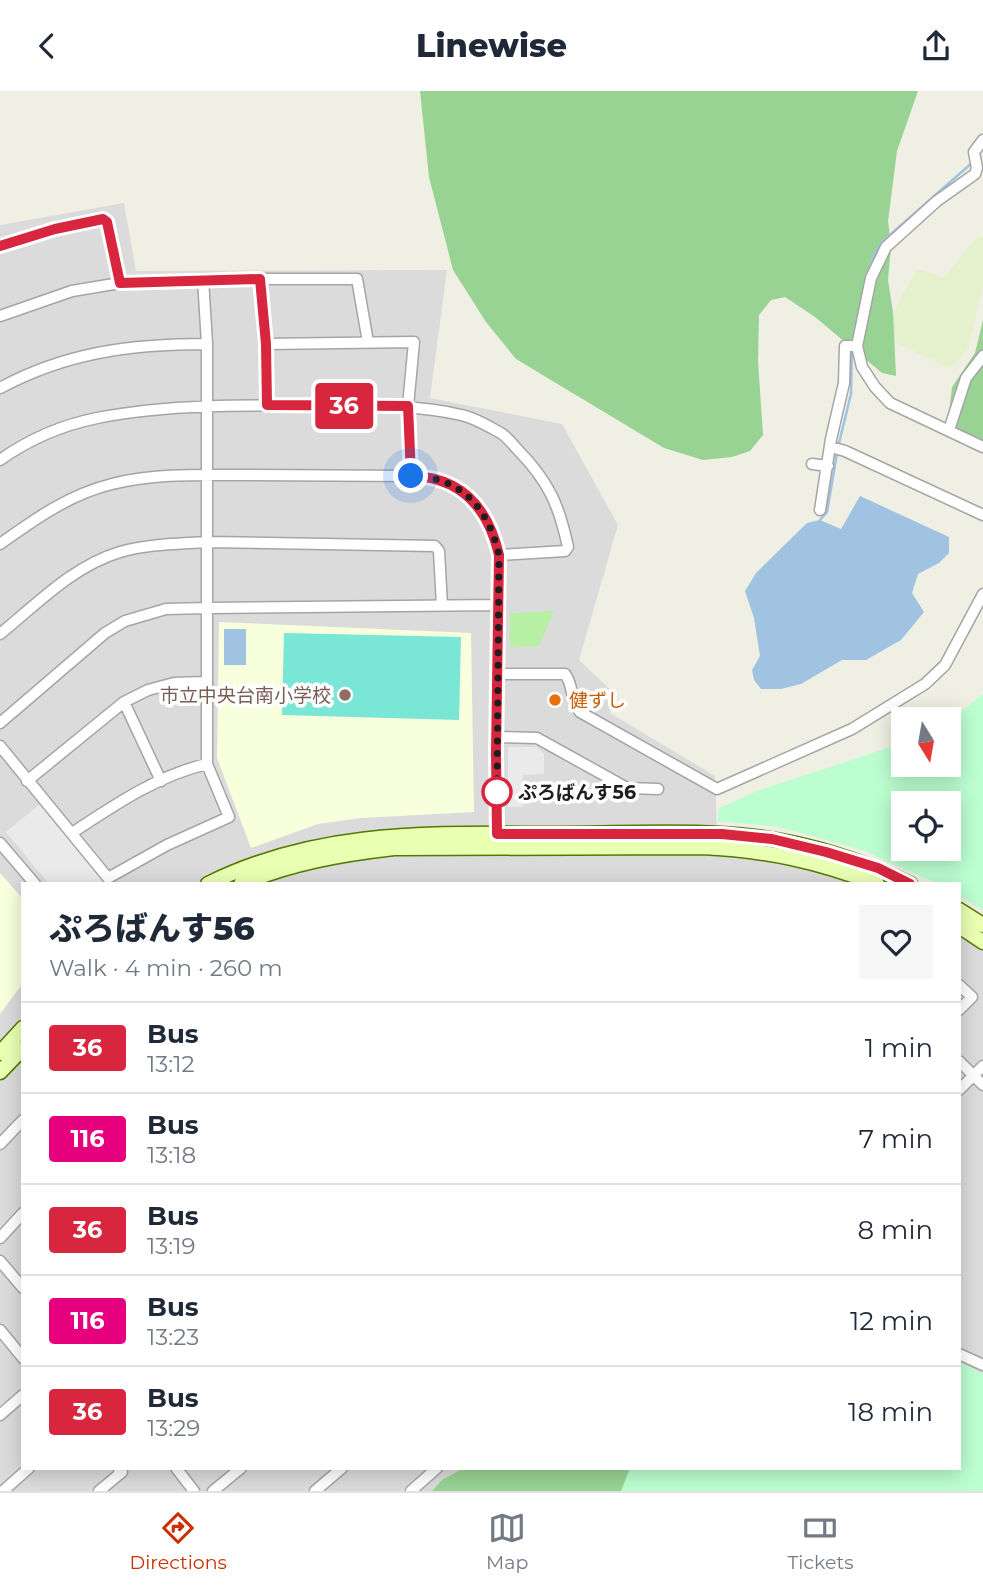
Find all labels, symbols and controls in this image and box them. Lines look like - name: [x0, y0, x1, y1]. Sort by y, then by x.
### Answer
- text: Linewise: [416, 26, 567, 65]
- icon: back: [28, 27, 66, 65]
- icon: share: [917, 27, 955, 65]
- line badge: 36: [312, 383, 376, 429]
- text: 36: [329, 391, 359, 420]
- your location: [393, 458, 428, 493]
- place label: 市立中央台南小学校: [160, 684, 331, 707]
- marker: 市立中央台南小学校: [337, 687, 353, 703]
- place label: 健ずし: [569, 689, 626, 712]
- marker: 健ずし: [547, 692, 563, 708]
- north arrow: [891, 707, 961, 777]
- map controls: [891, 707, 961, 861]
- marker: ぷろばんす56: [482, 777, 512, 807]
- place label: ぷろばんす56: [518, 781, 636, 804]
- button: locate: [891, 791, 961, 861]
- button: heart: [859, 905, 933, 979]
- text: ぷろばんす56: [49, 908, 255, 948]
- text: Walk · 4 min · 260 m: [49, 954, 283, 982]
- text: Bus: [147, 1018, 199, 1050]
- text: 1 min: [865, 1032, 933, 1064]
- text: 36: [73, 1033, 102, 1062]
- text: 13:12: [147, 1050, 195, 1078]
- text: Bus: [147, 1109, 199, 1141]
- text: 7 min: [859, 1123, 933, 1155]
- text: 116: [70, 1124, 105, 1153]
- text: 13:18: [147, 1141, 196, 1169]
- text: Bus: [147, 1200, 199, 1232]
- text: 8 min: [857, 1214, 933, 1246]
- text: 36: [73, 1215, 102, 1244]
- text: 13:19: [147, 1232, 195, 1260]
- text: Bus: [147, 1291, 199, 1323]
- text: 12 min: [850, 1305, 933, 1337]
- text: 116: [70, 1306, 105, 1335]
- text: 13:23: [147, 1323, 199, 1351]
- text: Bus: [147, 1382, 199, 1414]
- text: 18 min: [848, 1396, 933, 1428]
- text: 36: [73, 1397, 102, 1426]
- text: 13:29: [147, 1414, 200, 1442]
- tab: Directions: [130, 1509, 227, 1574]
- tab: Map: [486, 1509, 528, 1574]
- tab: Tickets: [787, 1509, 853, 1574]

